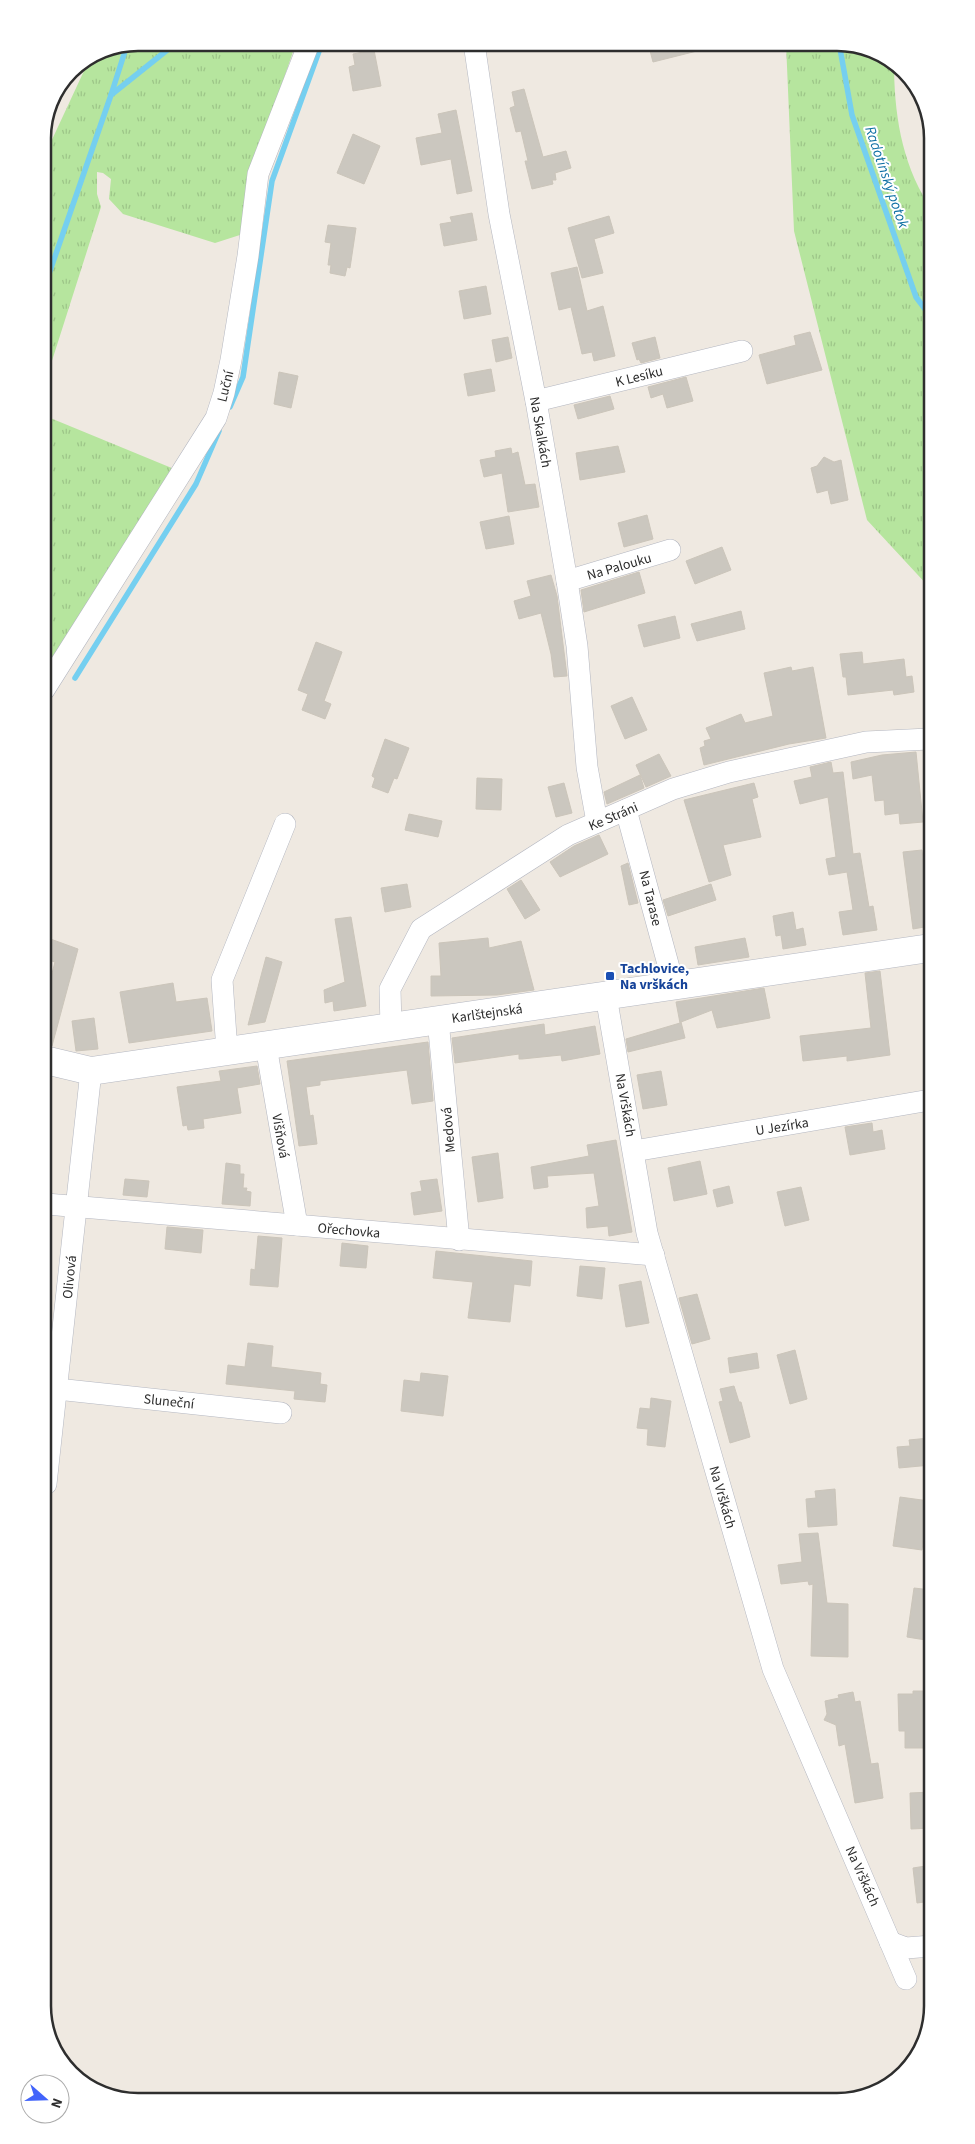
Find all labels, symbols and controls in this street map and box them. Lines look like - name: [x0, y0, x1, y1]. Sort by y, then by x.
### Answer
- water label: Radotínský potok: [859, 123, 914, 232]
- street label: K Lesíku: [613, 361, 665, 392]
- street label: Luční: [212, 368, 240, 404]
- street label: Na Skalkách: [524, 395, 556, 469]
- street label: Na Palouku: [585, 548, 654, 586]
- street label: Ke Stráni: [585, 797, 641, 836]
- street label: Na Tarase: [633, 868, 667, 928]
- place label: Tachlovice, Na vrškách: [620, 959, 689, 995]
- marker: Tachlovice, Na vrškách: [604, 970, 616, 982]
- street label: Karlštejnská: [450, 999, 524, 1029]
- street label: Na Vrškách: [610, 1072, 640, 1139]
- street label: Medová: [437, 1106, 461, 1154]
- street label: Višňová: [266, 1112, 294, 1160]
- street label: U Jezírka: [754, 1113, 810, 1141]
- street label: Ořechovka: [317, 1218, 381, 1244]
- street label: Olivová: [58, 1254, 82, 1300]
- street label: Sluneční: [143, 1389, 196, 1415]
- street label: Na Vrškách: [704, 1464, 741, 1531]
- street label: Na Vrškách: [840, 1843, 884, 1910]
- north arrow: [20, 2074, 70, 2124]
- text: N: [45, 2095, 67, 2111]

